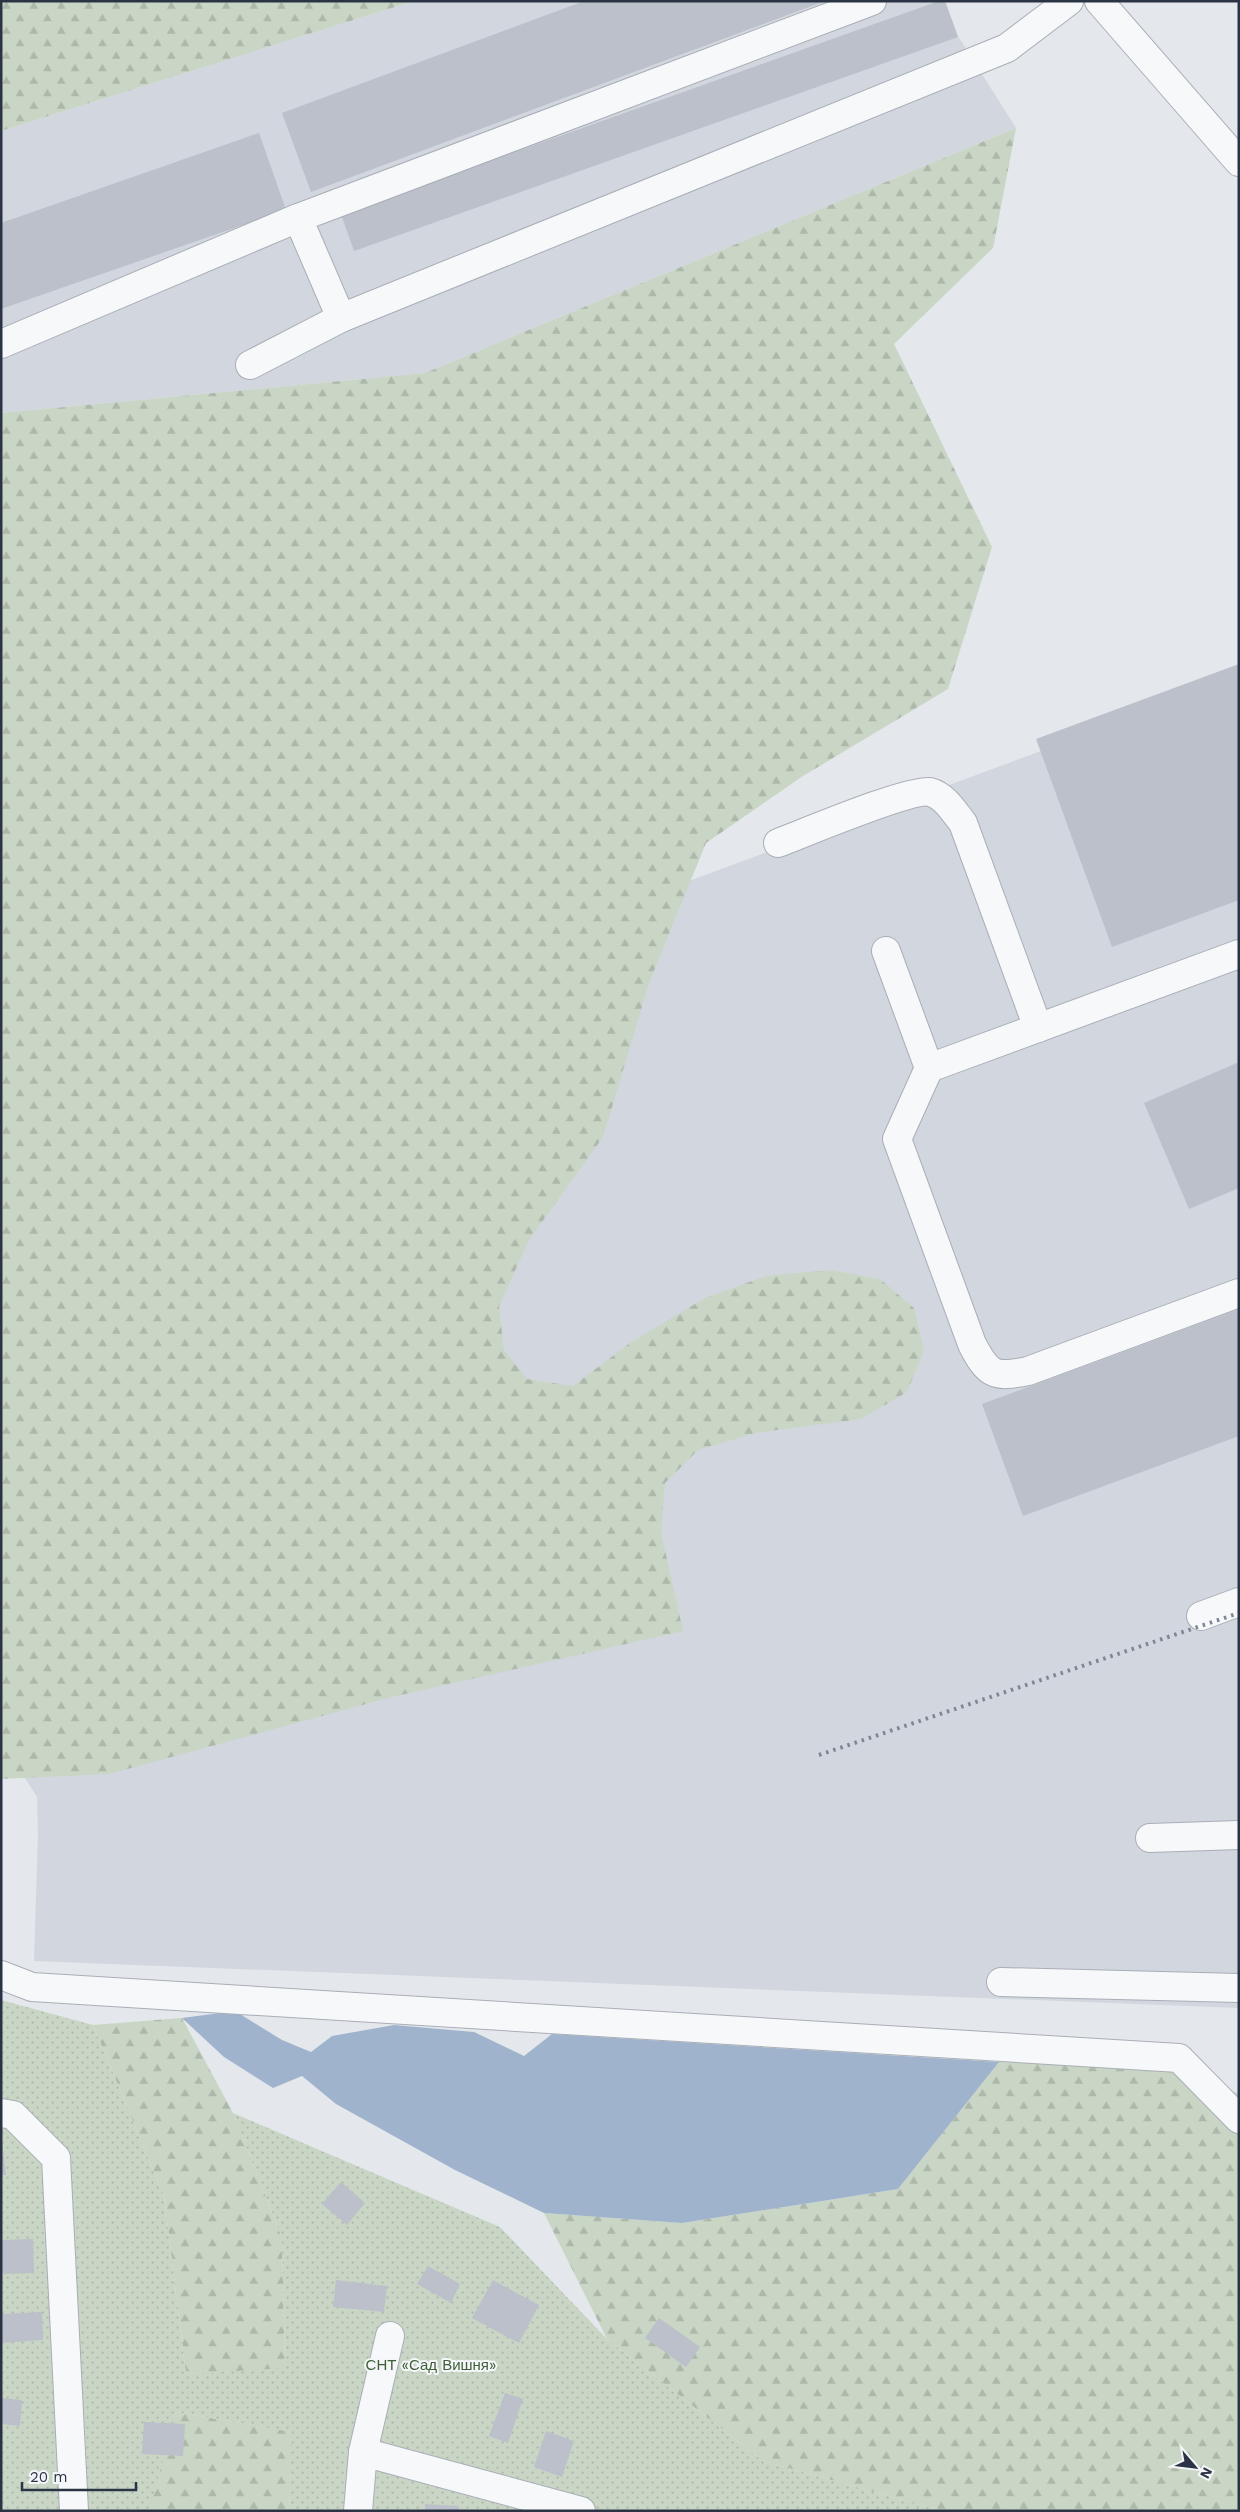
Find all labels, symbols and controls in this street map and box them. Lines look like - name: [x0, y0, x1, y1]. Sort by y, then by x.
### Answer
- park label: СНТ «Сад Вишня»: [366, 2356, 496, 2374]
- north arrow: [1170, 2442, 1220, 2492]
- scale bar: [22, 2460, 136, 2492]
- text: N: [1197, 2465, 1216, 2481]
- text: 20 m: [30, 2468, 68, 2486]

